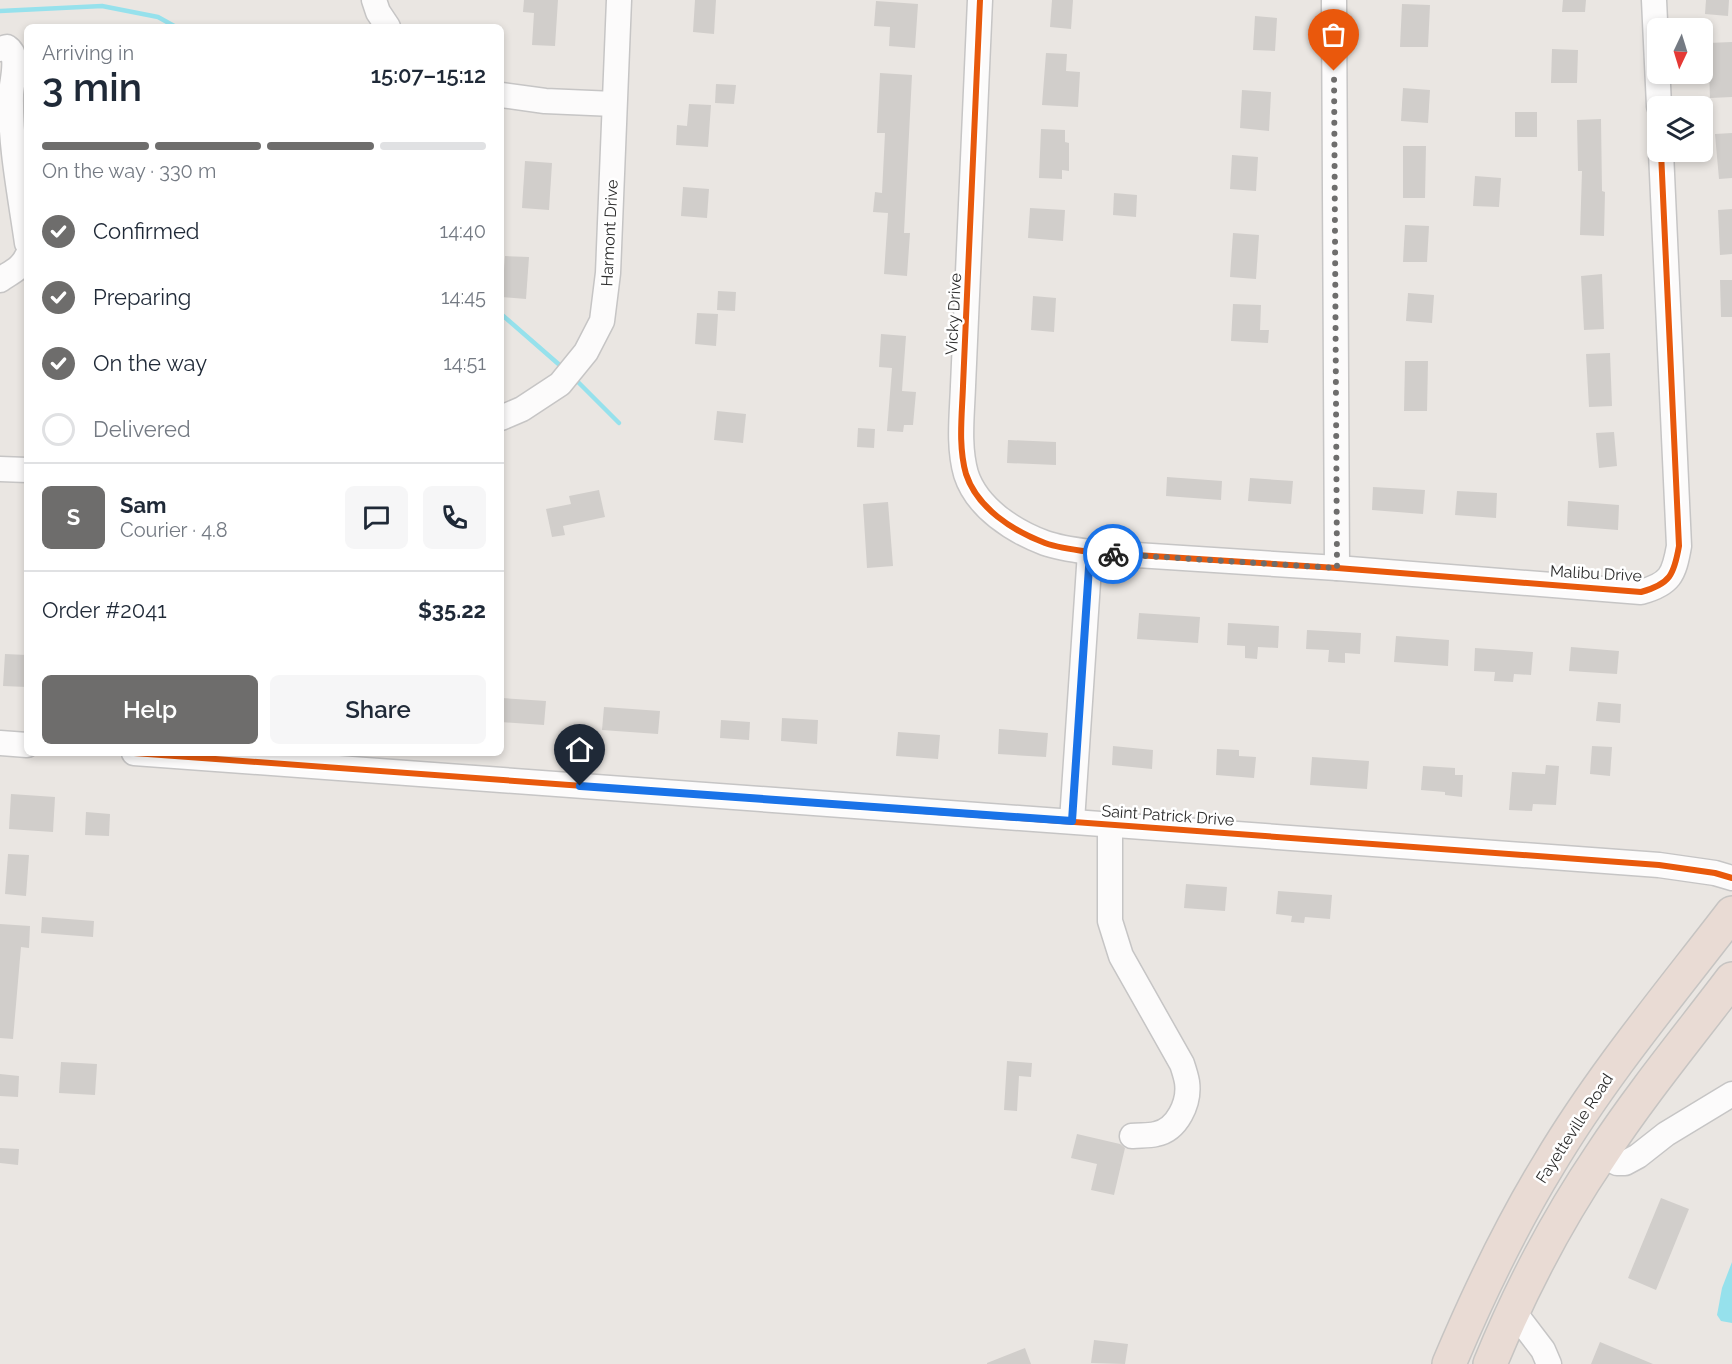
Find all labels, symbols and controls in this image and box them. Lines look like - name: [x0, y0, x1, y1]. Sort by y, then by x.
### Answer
- pin: [1308, 9, 1359, 71]
- icon: bag: [1317, 18, 1350, 51]
- north arrow: [1647, 18, 1713, 84]
- map controls: [1647, 18, 1713, 162]
- text: Arriving in: [42, 41, 134, 65]
- text: 15:07–15:12: [371, 62, 486, 88]
- text: 3 min: [42, 64, 142, 110]
- button: layers: [1647, 96, 1713, 162]
- text: On the way · 330 m: [42, 159, 216, 183]
- street label: Harmont Drive: [597, 179, 622, 287]
- icon: check: [42, 215, 75, 248]
- text: Confirmed: [93, 218, 200, 244]
- text: 14:40: [440, 219, 486, 243]
- street label: Vicky Drive: [942, 273, 965, 356]
- icon: check: [42, 281, 75, 314]
- text: Preparing: [93, 284, 191, 310]
- text: 14:45: [441, 285, 486, 309]
- icon: check: [42, 347, 75, 380]
- text: On the way: [93, 350, 207, 376]
- text: 14:51: [443, 351, 486, 375]
- text: Delivered: [93, 416, 191, 442]
- button: chat: [345, 486, 408, 549]
- button: phone: [423, 486, 486, 549]
- text: Sam: [120, 492, 167, 518]
- text: S: [67, 504, 80, 530]
- text: Courier · 4.8: [120, 518, 228, 542]
- courier: [1083, 524, 1143, 584]
- icon: bike: [1097, 538, 1130, 571]
- street label: Malibu Drive: [1549, 562, 1642, 585]
- text: Order #2041: [42, 597, 167, 623]
- text: $35.22: [418, 597, 486, 623]
- button: Help: [42, 675, 258, 744]
- button: Share: [270, 675, 486, 744]
- pin: [554, 724, 605, 786]
- icon: home: [563, 733, 596, 766]
- street label: Saint Patrick Drive: [1101, 801, 1235, 830]
- street label: Fayetteville Road: [1532, 1070, 1617, 1187]

